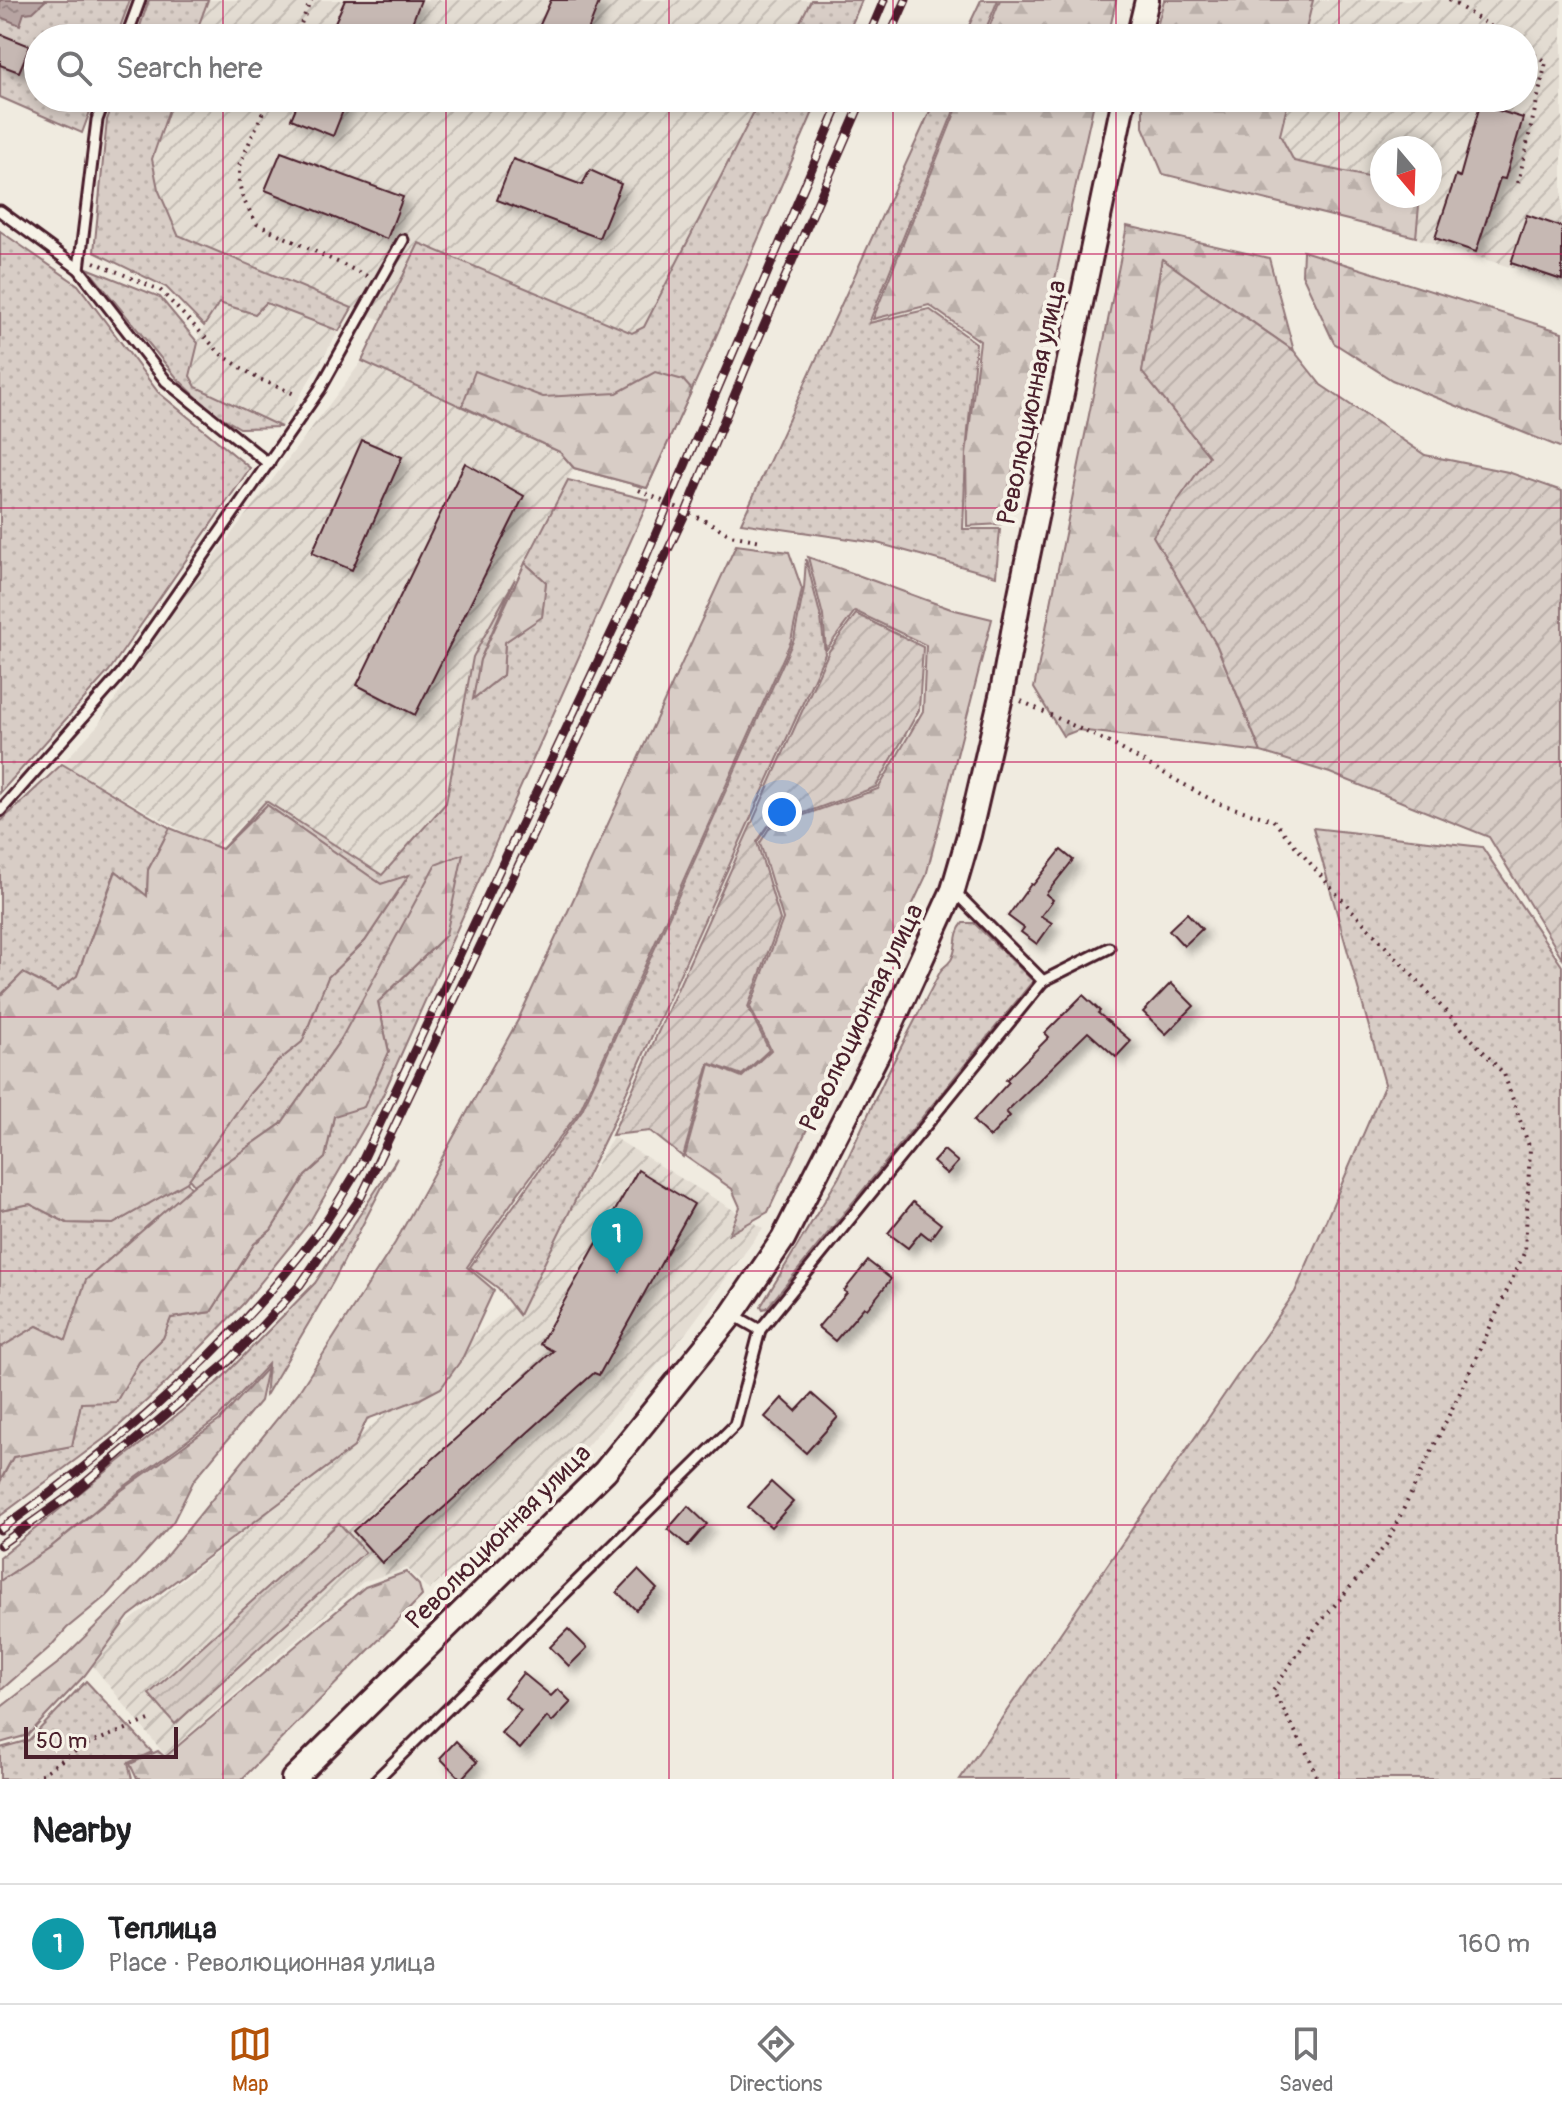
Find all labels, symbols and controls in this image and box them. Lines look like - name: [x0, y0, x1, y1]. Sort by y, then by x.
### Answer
- search box: [24, 24, 1538, 112]
- icon: search: [52, 46, 96, 90]
- text: Search here: [116, 50, 263, 87]
- north arrow: [1370, 136, 1442, 208]
- street label: Революционная улица: [990, 277, 1074, 527]
- your location: [762, 792, 802, 832]
- street label: Революционная улица: [793, 899, 931, 1136]
- pin: 1: [591, 1208, 643, 1274]
- street label: Революционная улица: [399, 1437, 598, 1636]
- scale bar: [24, 1723, 178, 1759]
- text: 50 m: [36, 1727, 87, 1755]
- text: Nearby: [32, 1810, 131, 1853]
- text: Теплица: [108, 1910, 217, 1947]
- text: 1: [53, 1928, 63, 1960]
- text: 160 m: [1458, 1928, 1530, 1960]
- text: Place · Революционная улица: [108, 1947, 435, 1979]
- tab: Map: [228, 2022, 272, 2098]
- tab: Directions: [729, 2022, 822, 2098]
- tab: Saved: [1279, 2022, 1334, 2098]

